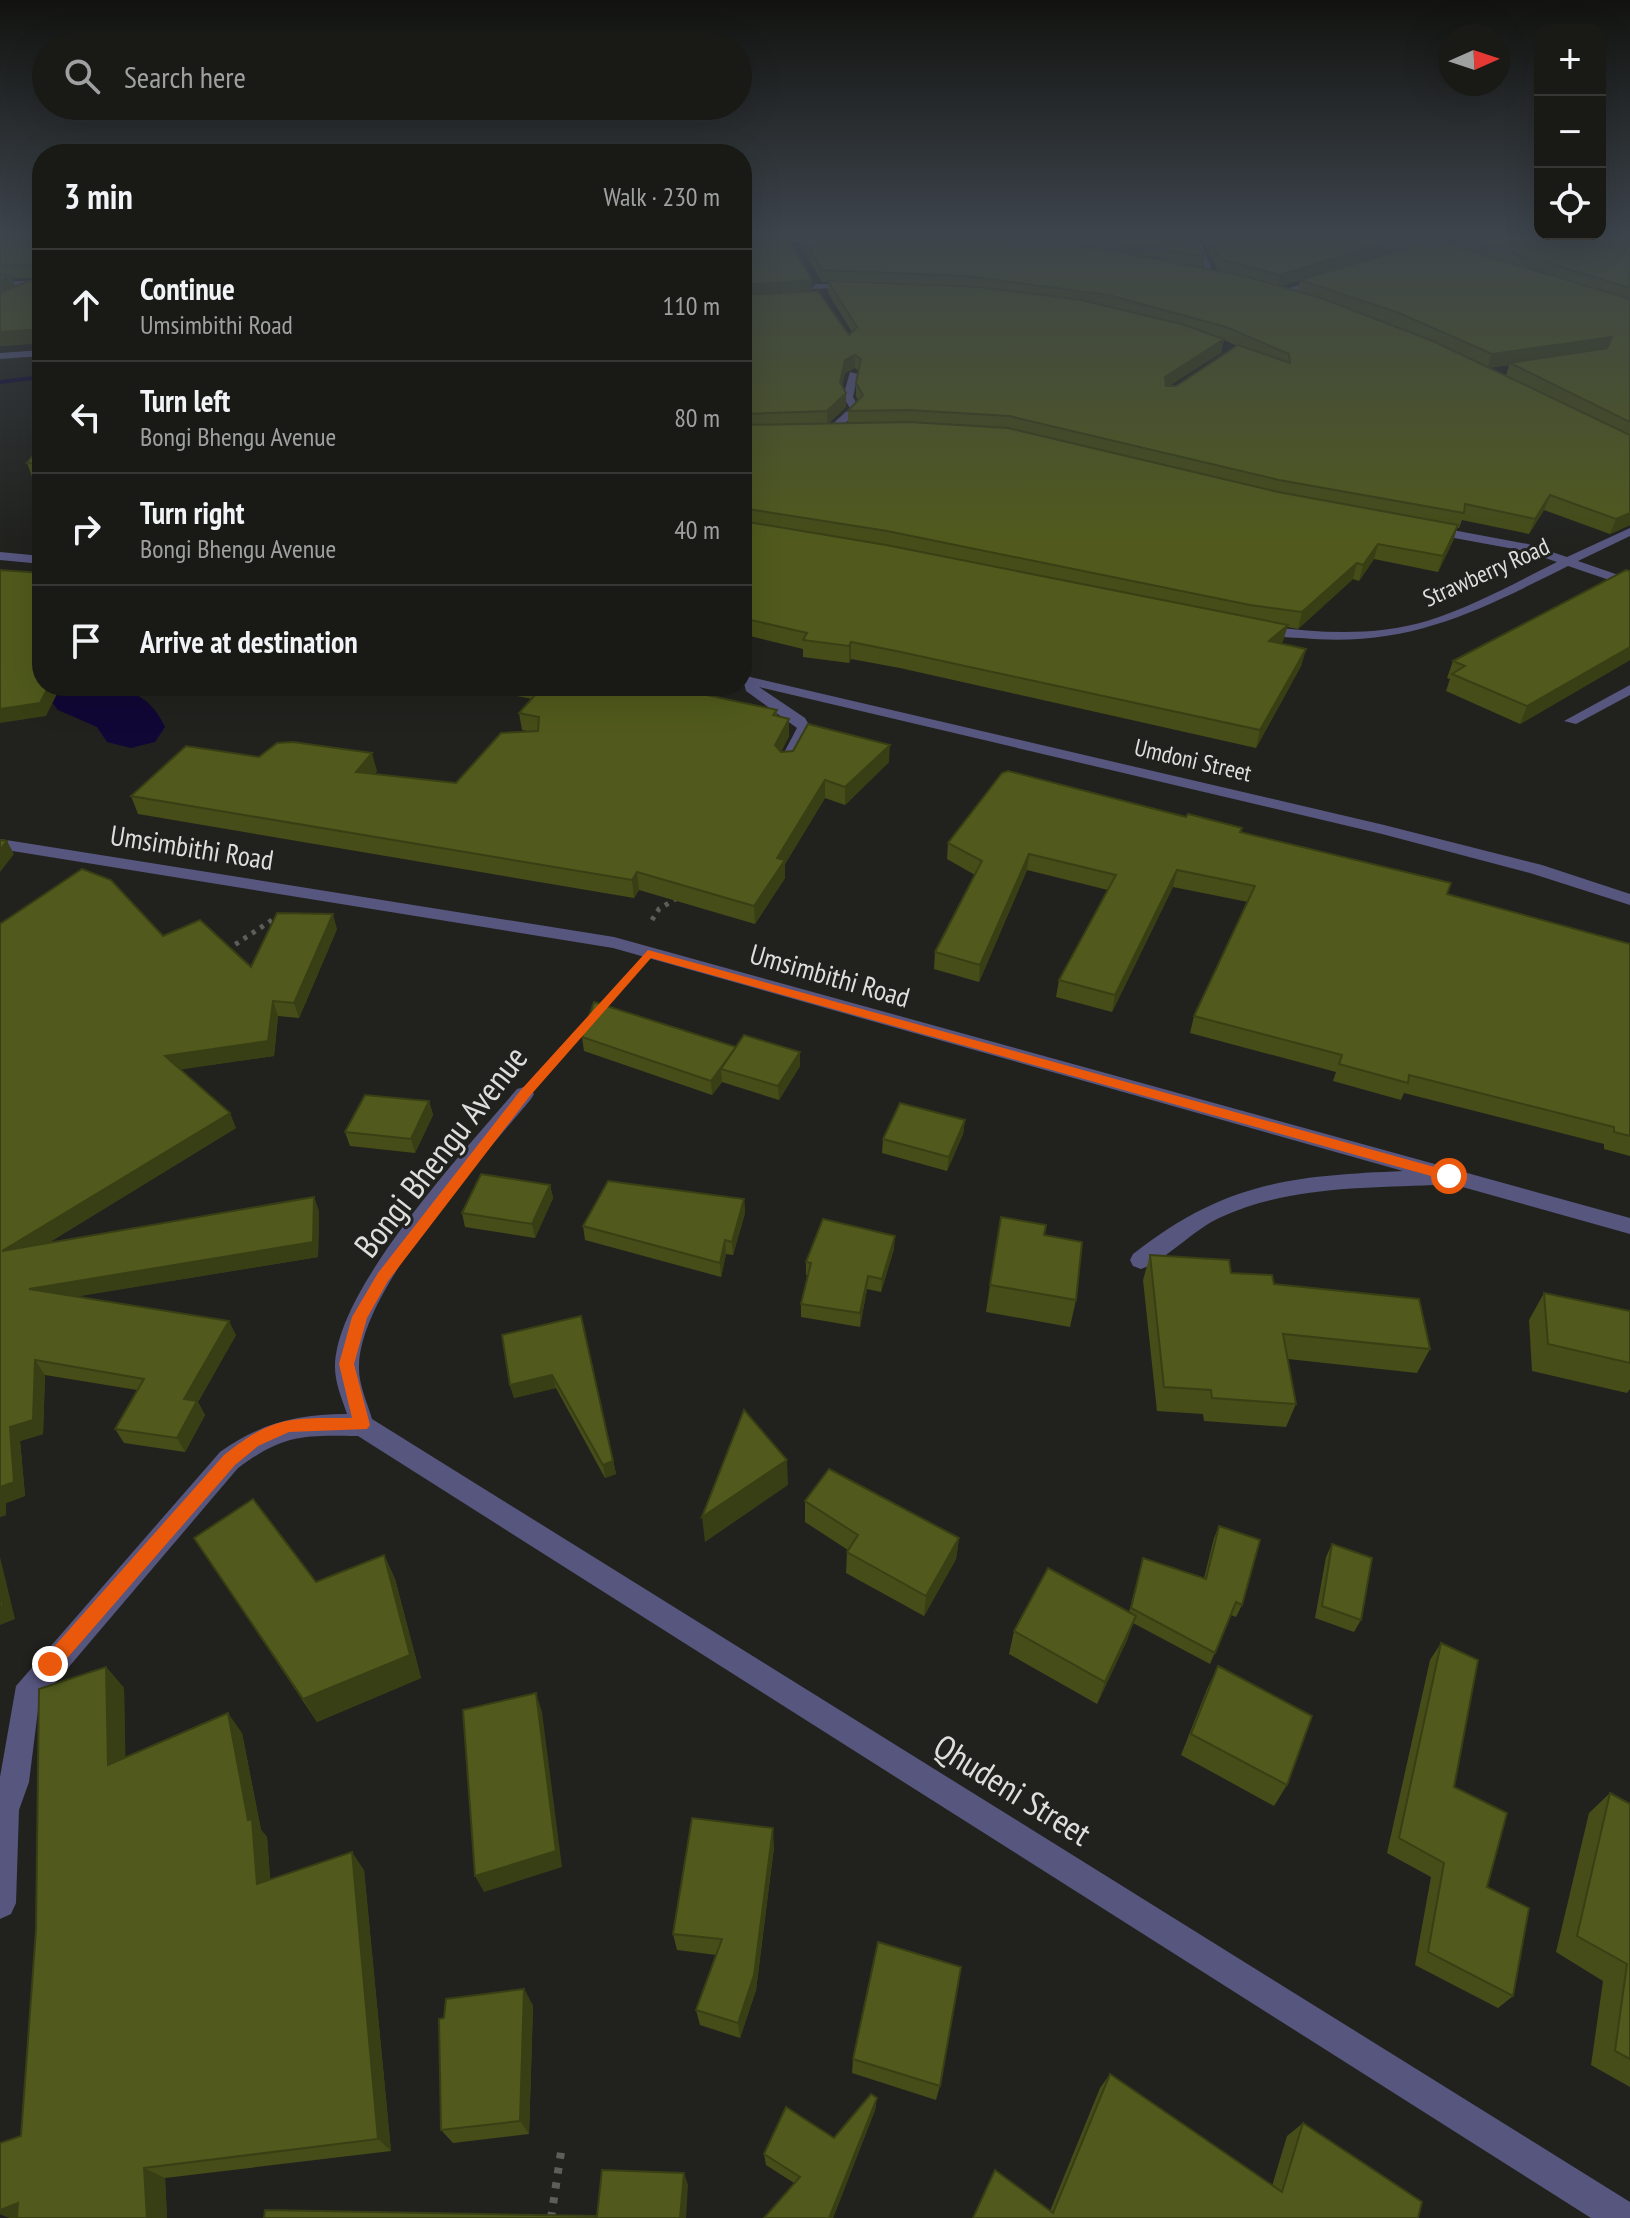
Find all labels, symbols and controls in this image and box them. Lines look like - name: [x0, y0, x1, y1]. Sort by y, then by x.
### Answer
- north arrow: [1438, 24, 1510, 96]
- map controls: [1534, 24, 1606, 240]
- button: +: [1534, 24, 1606, 96]
- search box: [32, 32, 752, 120]
- icon: search: [60, 54, 104, 98]
- text: Search here: [124, 57, 246, 96]
- button: −: [1534, 96, 1606, 168]
- button: locate: [1534, 168, 1606, 240]
- text: 3 min: [64, 174, 133, 218]
- text: Walk · 230 m: [603, 180, 720, 213]
- text: Continue: [140, 269, 235, 308]
- icon: ahead: [64, 283, 108, 327]
- text: 110 m: [662, 289, 720, 322]
- text: Umsimbithi Road: [140, 308, 293, 341]
- text: Turn left: [140, 381, 230, 420]
- icon: left: [64, 395, 108, 439]
- text: 80 m: [674, 401, 720, 434]
- text: Bongi Bhengu Avenue: [140, 420, 336, 453]
- text: Turn right: [140, 493, 244, 532]
- icon: right: [64, 507, 108, 551]
- text: 40 m: [674, 513, 720, 546]
- street label: Strawberry Road: [1418, 530, 1554, 614]
- text: Bongi Bhengu Avenue: [140, 532, 336, 565]
- icon: arrive: [64, 619, 108, 663]
- text: Arrive at destination: [140, 622, 358, 661]
- street label: Umdoni Street: [1131, 731, 1255, 789]
- street label: Umsimbithi Road: [108, 816, 276, 878]
- street label: Umsimbithi Road: [746, 935, 914, 1015]
- street label: Bongi Bhengu Avenue: [344, 1036, 536, 1266]
- route start: [1431, 1158, 1467, 1194]
- route end: [32, 1646, 68, 1682]
- street label: Qhudeni Street: [926, 1723, 1100, 1855]

